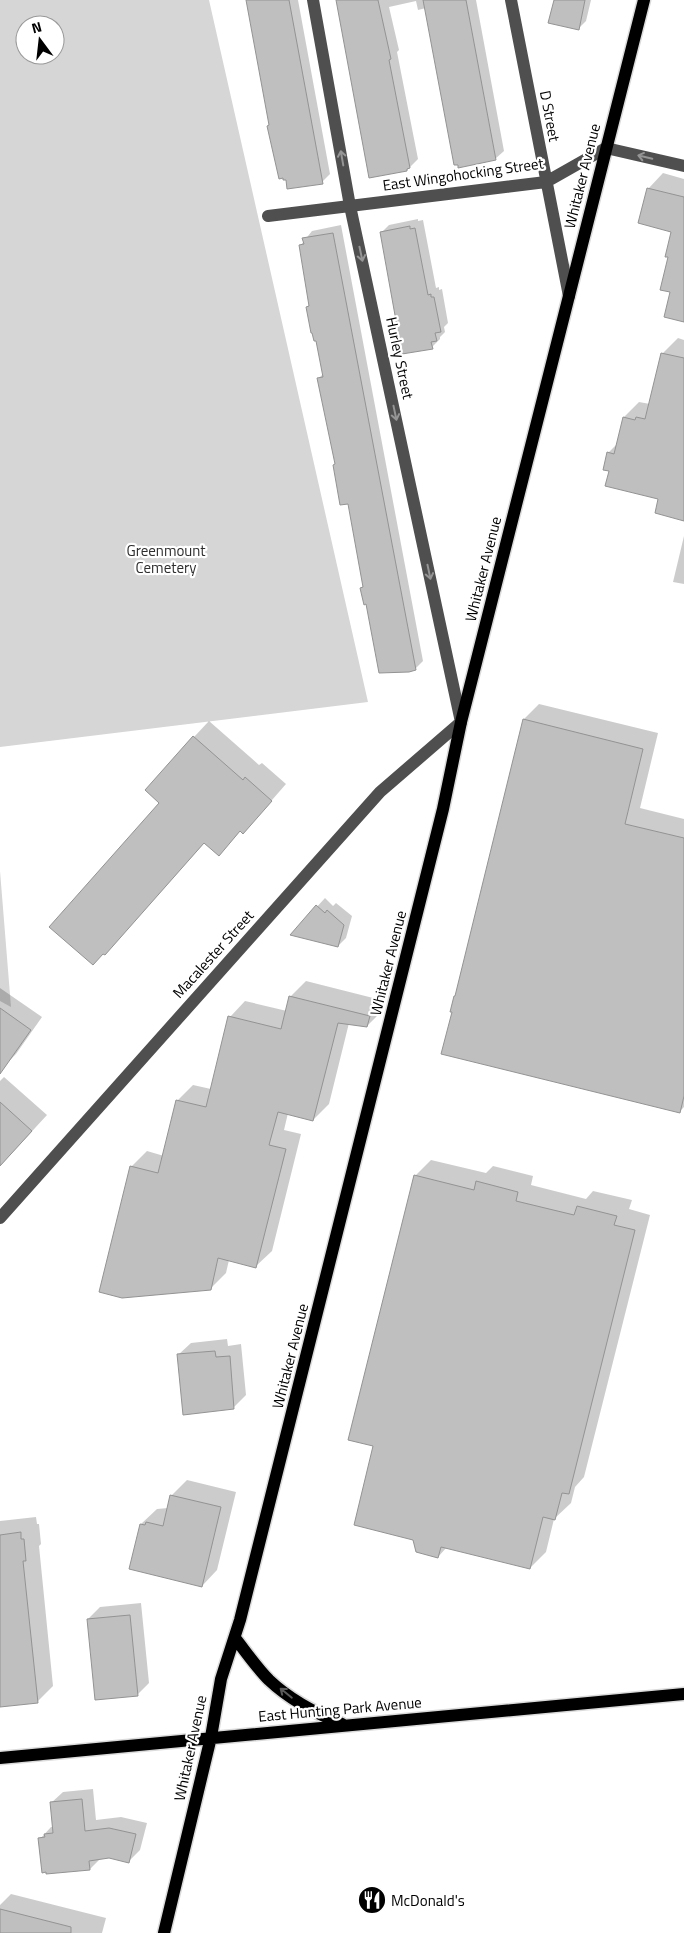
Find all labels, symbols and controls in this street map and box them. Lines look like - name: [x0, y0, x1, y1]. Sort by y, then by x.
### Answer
- north arrow: [15, 15, 65, 65]
- text: N: [29, 16, 44, 38]
- street label: D Street: [534, 88, 566, 144]
- street label: Whitaker Avenue: [558, 121, 606, 231]
- one-way arrow: [336, 151, 346, 167]
- street label: East Wingohocking Street: [381, 151, 546, 197]
- one-way arrow: [638, 152, 654, 161]
- one-way arrow: [356, 245, 366, 261]
- street label: Hurley Street: [380, 315, 420, 402]
- one-way arrow: [390, 404, 400, 420]
- street label: Whitaker Avenue: [459, 514, 507, 624]
- park label: Greenmount Cemetery: [126, 539, 206, 579]
- one-way arrow: [424, 563, 434, 579]
- street label: Macalester Street: [167, 904, 260, 1003]
- street label: Whitaker Avenue: [364, 908, 412, 1018]
- street label: Whitaker Avenue: [266, 1301, 314, 1411]
- one-way arrow: [280, 1688, 293, 1699]
- street label: East Hunting Park Avenue: [257, 1690, 423, 1728]
- street label: Whitaker Avenue: [168, 1693, 212, 1803]
- restaurant icon: McDonald's: [357, 1885, 387, 1915]
- place label: McDonald's: [391, 1889, 465, 1912]

